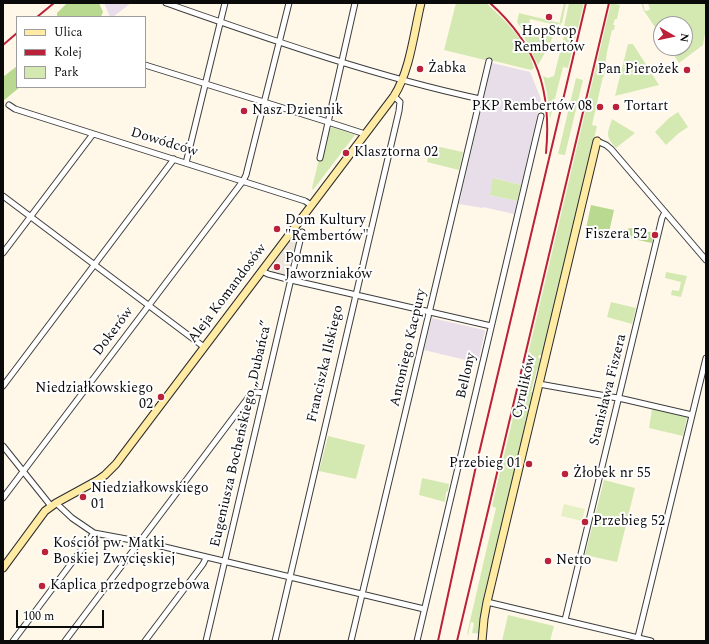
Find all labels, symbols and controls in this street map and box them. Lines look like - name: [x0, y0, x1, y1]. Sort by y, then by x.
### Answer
- marker: HopStop Rembertów: [544, 12, 554, 22]
- legend: [16, 16, 146, 88]
- north arrow: [653, 16, 693, 56]
- text: Ulica: [54, 23, 83, 42]
- place label: HopStop Rembertów: [513, 24, 585, 56]
- text: N: [675, 32, 693, 44]
- text: Kolej: [54, 43, 82, 62]
- place label: Żabka: [428, 61, 466, 77]
- place label: Pan Pierożek: [598, 62, 679, 78]
- text: Park: [54, 63, 79, 82]
- marker: Żabka: [415, 64, 425, 74]
- marker: Pan Pierożek: [682, 65, 692, 75]
- place label: PKP Rembertów 08: [472, 99, 592, 115]
- place label: Tortart: [624, 99, 668, 115]
- marker: PKP Rembertów 08: [595, 102, 605, 112]
- marker: Tortart: [611, 102, 621, 112]
- place label: Nasz Dziennik: [252, 103, 343, 119]
- marker: Nasz Dziennik: [239, 106, 249, 116]
- street label: Dowódców: [128, 125, 200, 161]
- place label: Klasztorna 02: [354, 145, 438, 161]
- marker: Klasztorna 02: [341, 148, 351, 158]
- place label: Dom Kultury "Rembertów": [285, 213, 369, 246]
- marker: Dom Kultury "Rembertów": [272, 224, 282, 234]
- place label: Fiszera 52: [585, 227, 647, 243]
- marker: Fiszera 52: [650, 230, 660, 240]
- street label: Aleja Komandosów: [185, 241, 271, 347]
- place label: Pomnik Jaworzniaków: [285, 251, 372, 284]
- marker: Pomnik Jaworzniaków: [272, 262, 282, 272]
- street label: Antoniego Kacpury: [387, 287, 431, 409]
- street label: Dokerów: [90, 304, 138, 360]
- street label: Franciszka Ilskiego: [304, 304, 348, 424]
- street label: Eugeniusza Bocheńskiego „Dubańca”: [208, 319, 276, 549]
- street label: Stanisława Fiszera: [587, 332, 631, 448]
- street label: Bellony: [454, 351, 480, 401]
- street label: Cyrulików: [510, 354, 540, 420]
- place label: Niedziałkowskiego 02: [35, 381, 153, 414]
- marker: Niedziałkowskiego 02: [156, 392, 166, 402]
- place label: Przebieg 01: [449, 456, 521, 472]
- marker: Przebieg 01: [524, 459, 534, 469]
- place label: Żłobek nr 55: [573, 466, 651, 482]
- marker: Żłobek nr 55: [560, 469, 570, 479]
- place label: Niedziałkowskiego 01: [91, 481, 209, 514]
- marker: Niedziałkowskiego 01: [78, 492, 88, 502]
- place label: Przebieg 52: [593, 514, 665, 530]
- marker: Przebieg 52: [580, 517, 590, 527]
- place label: Kościół pw. Matki Boskiej Zwycięskiej: [53, 536, 176, 568]
- marker: Kościół pw. Matki Boskiej Zwycięskiej: [40, 547, 50, 557]
- place label: Netto: [556, 553, 591, 569]
- marker: Netto: [543, 556, 553, 566]
- place label: Kaplica przedpogrzebowa: [50, 578, 210, 594]
- marker: Kaplica przedpogrzebowa: [37, 581, 47, 591]
- scale bar: [18, 602, 106, 628]
- text: 100 m: [23, 607, 54, 626]

